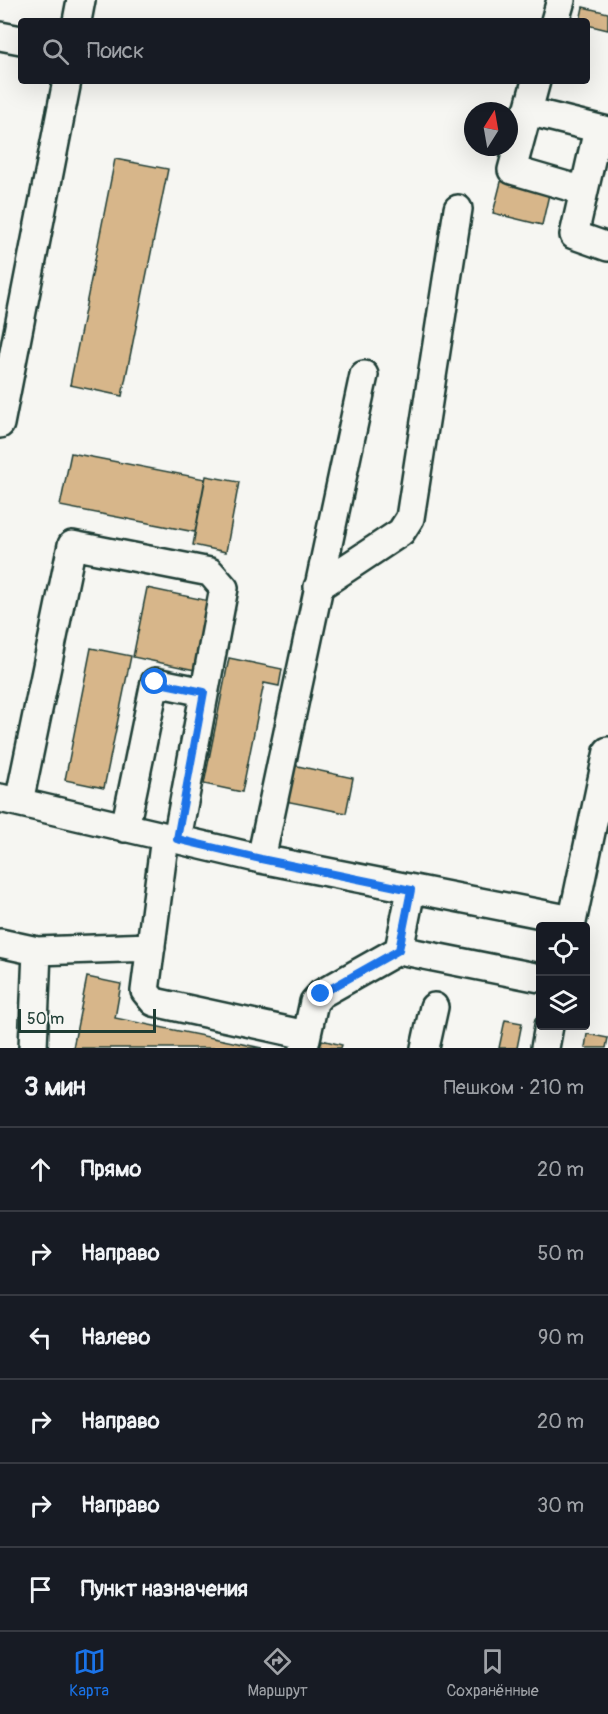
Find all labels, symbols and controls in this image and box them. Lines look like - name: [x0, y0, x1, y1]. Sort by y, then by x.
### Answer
- search box: [18, 18, 590, 84]
- icon: search: [39, 35, 72, 68]
- text: Поиск: [87, 37, 144, 65]
- north arrow: [464, 102, 518, 156]
- route start: [141, 668, 167, 694]
- map controls: [536, 922, 590, 1030]
- button: locate: [536, 922, 590, 976]
- button: layers: [536, 976, 590, 1030]
- route end: [307, 980, 333, 1006]
- scale bar: [18, 1006, 156, 1034]
- text: 50 m: [27, 1009, 64, 1029]
- text: 3 мин: [24, 1071, 86, 1103]
- text: Пешком · 210 m: [444, 1075, 584, 1100]
- icon: ahead: [24, 1153, 57, 1186]
- text: Прямо: [81, 1155, 141, 1183]
- text: 20 m: [537, 1157, 584, 1182]
- icon: right: [24, 1237, 57, 1270]
- text: Направо: [81, 1239, 160, 1267]
- text: 50 m: [537, 1241, 584, 1266]
- icon: left: [24, 1321, 57, 1354]
- text: Налево: [81, 1323, 150, 1351]
- text: 90 m: [538, 1325, 584, 1350]
- icon: right: [24, 1405, 57, 1438]
- text: Направо: [81, 1407, 160, 1435]
- text: 20 m: [537, 1409, 584, 1434]
- icon: right: [24, 1489, 57, 1522]
- text: Направо: [81, 1491, 160, 1519]
- text: 30 m: [537, 1493, 584, 1518]
- icon: arrive: [24, 1573, 57, 1606]
- text: Пункт назначения: [81, 1575, 248, 1603]
- tab: Карта: [69, 1645, 109, 1701]
- tab: Маршрут: [248, 1645, 308, 1701]
- tab: Сохранённые: [446, 1645, 539, 1701]

